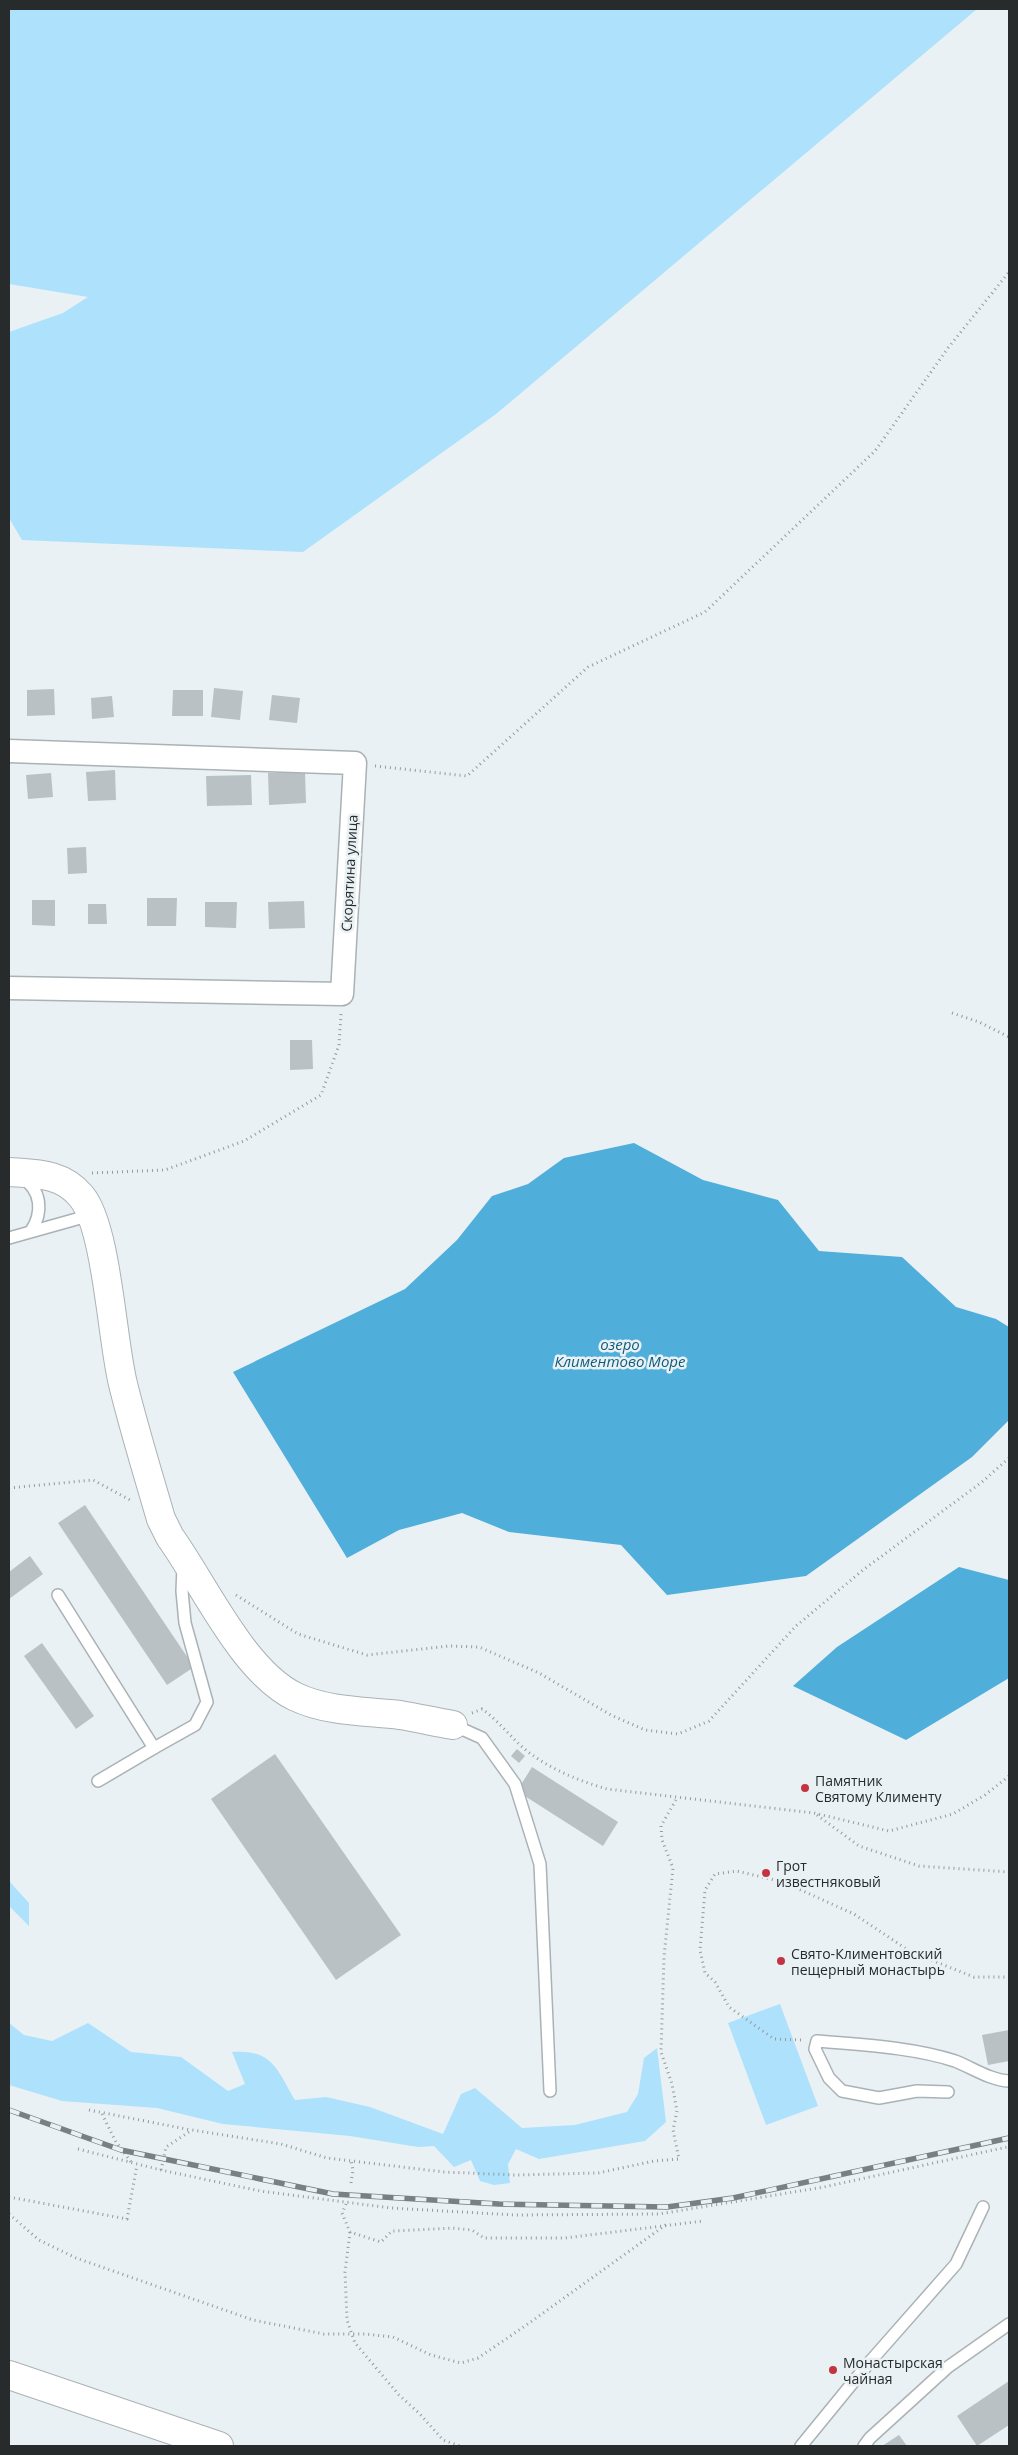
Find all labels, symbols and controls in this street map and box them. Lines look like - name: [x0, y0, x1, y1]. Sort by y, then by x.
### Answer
- street label: Скорятина улица: [336, 814, 362, 932]
- water label: озеро Климентово Море: [555, 1334, 686, 1371]
- place label: Памятник Святому Клименту: [815, 1771, 943, 1806]
- marker: Памятник Святому Клименту: [799, 1782, 811, 1794]
- place label: Грот известняковый: [776, 1856, 881, 1891]
- marker: Грот известняковый: [760, 1867, 772, 1879]
- place label: Свято-Климентовский пещерный монастырь: [791, 1944, 945, 1979]
- marker: Свято-Климентовский пещерный монастырь: [775, 1955, 787, 1967]
- place label: Монастырская чайная: [843, 2353, 943, 2388]
- marker: Монастырская чайная: [827, 2364, 839, 2376]

